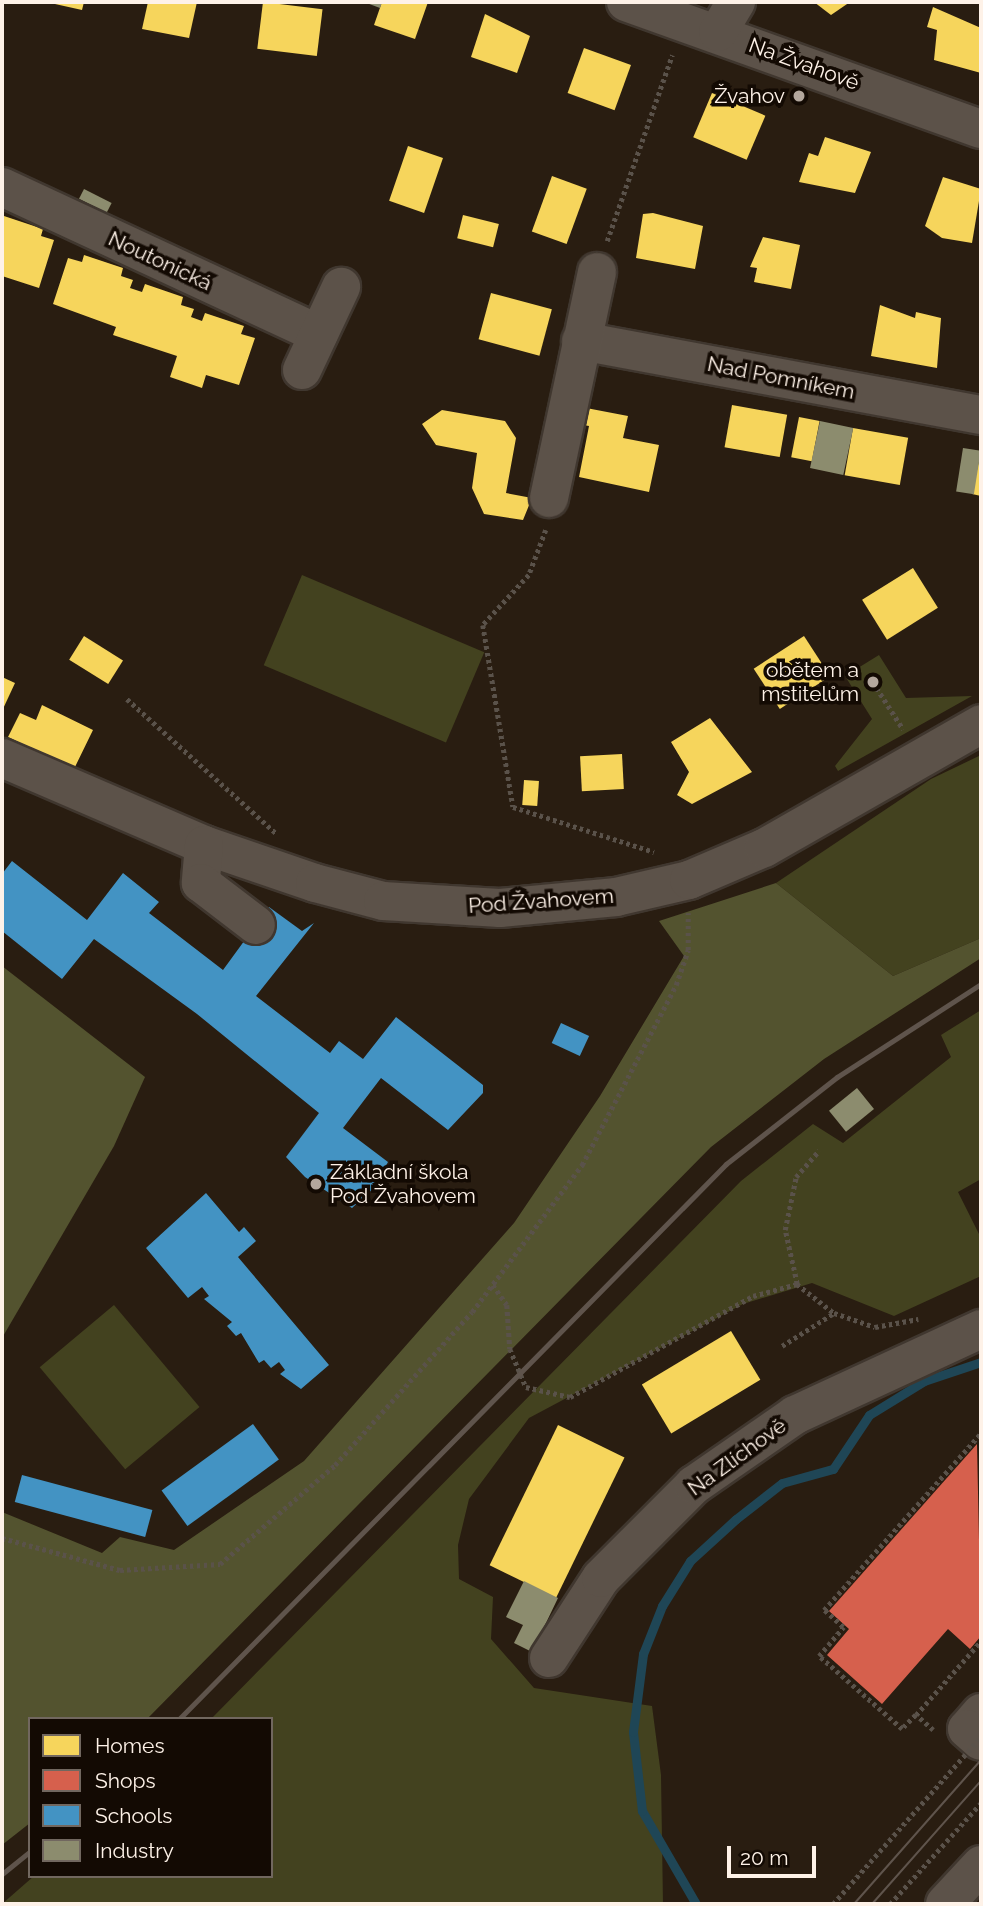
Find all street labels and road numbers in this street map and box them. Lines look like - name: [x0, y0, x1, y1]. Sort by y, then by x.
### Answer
- street label: Na Žvahově: [745, 32, 863, 96]
- street label: Noutonická: [104, 226, 216, 296]
- street label: Nad Pomníkem: [705, 351, 857, 405]
- street label: Pod Žvahovem: [467, 883, 615, 919]
- street label: Na Zlíchově: [683, 1413, 791, 1501]

